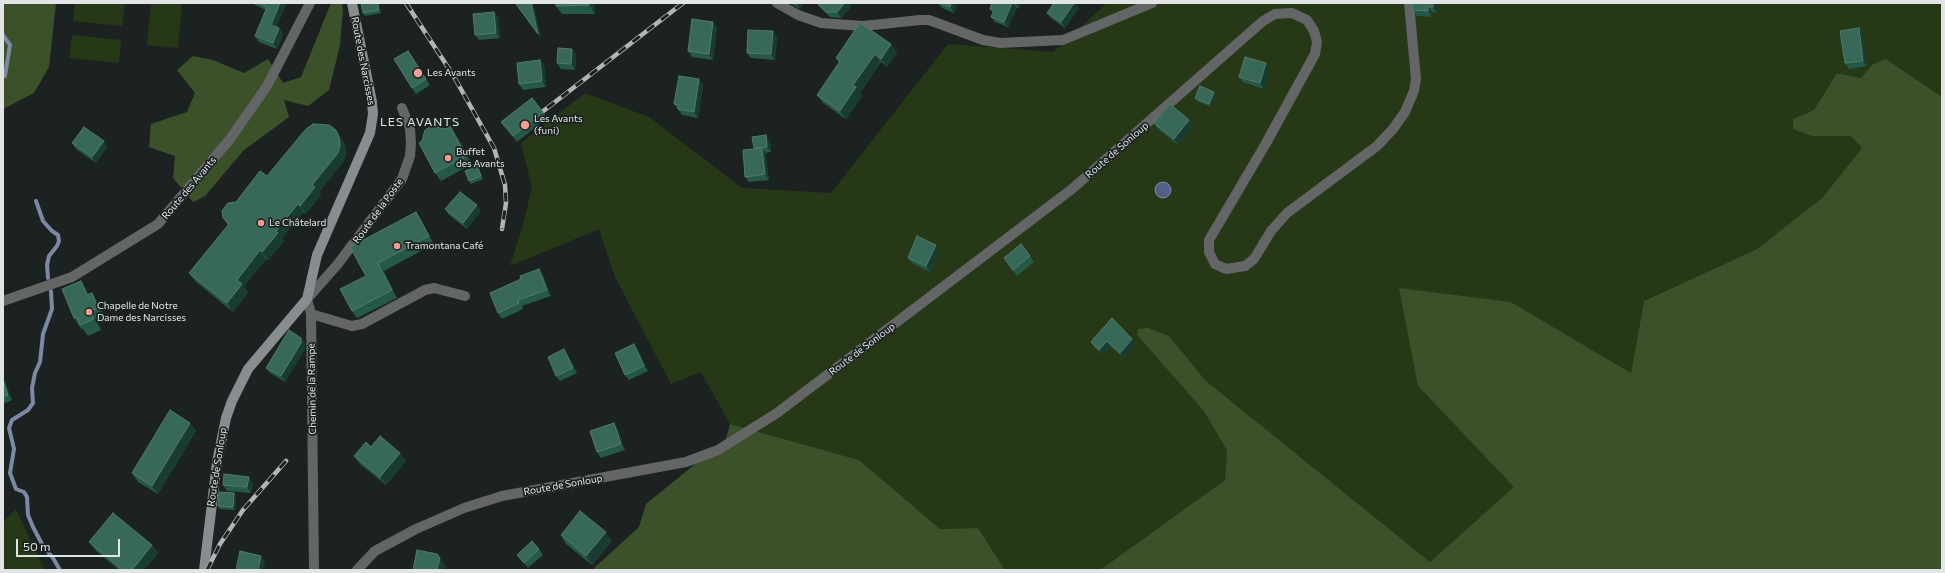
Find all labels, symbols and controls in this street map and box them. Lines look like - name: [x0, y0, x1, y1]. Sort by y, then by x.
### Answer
- street label: Route des Narcisses: [349, 16, 377, 106]
- marker: Les Avants: [412, 67, 424, 79]
- place label: Les Avants: [427, 67, 476, 79]
- place label: Les Avants (funi): [534, 113, 583, 136]
- district label: LES AVANTS: [380, 115, 460, 129]
- marker: Les Avants (funi): [519, 119, 531, 131]
- street label: Route de Sonloup: [1083, 119, 1151, 181]
- place label: Buffet des Avants: [456, 146, 505, 170]
- marker: Buffet des Avants: [443, 153, 453, 163]
- street label: Route des Avants: [159, 154, 219, 222]
- street label: Route de la Poste: [350, 176, 406, 246]
- place label: Le Châtelard: [269, 217, 326, 229]
- marker: Le Châtelard: [256, 218, 266, 228]
- place label: Tramontana Café: [405, 240, 483, 252]
- marker: Tramontana Café: [392, 241, 402, 251]
- place label: Chapelle de Notre Dame des Narcisses: [97, 300, 186, 324]
- marker: Chapelle de Notre Dame des Narcisses: [84, 307, 94, 317]
- street label: Route de Sonloup: [827, 320, 897, 378]
- street label: Chemin de la Rampe: [305, 343, 319, 435]
- street label: Route de Sonloup: [205, 427, 229, 507]
- street label: Route de Sonloup: [523, 472, 603, 498]
- scale bar: [18, 531, 122, 557]
- text: 50 m: [23, 539, 51, 553]

